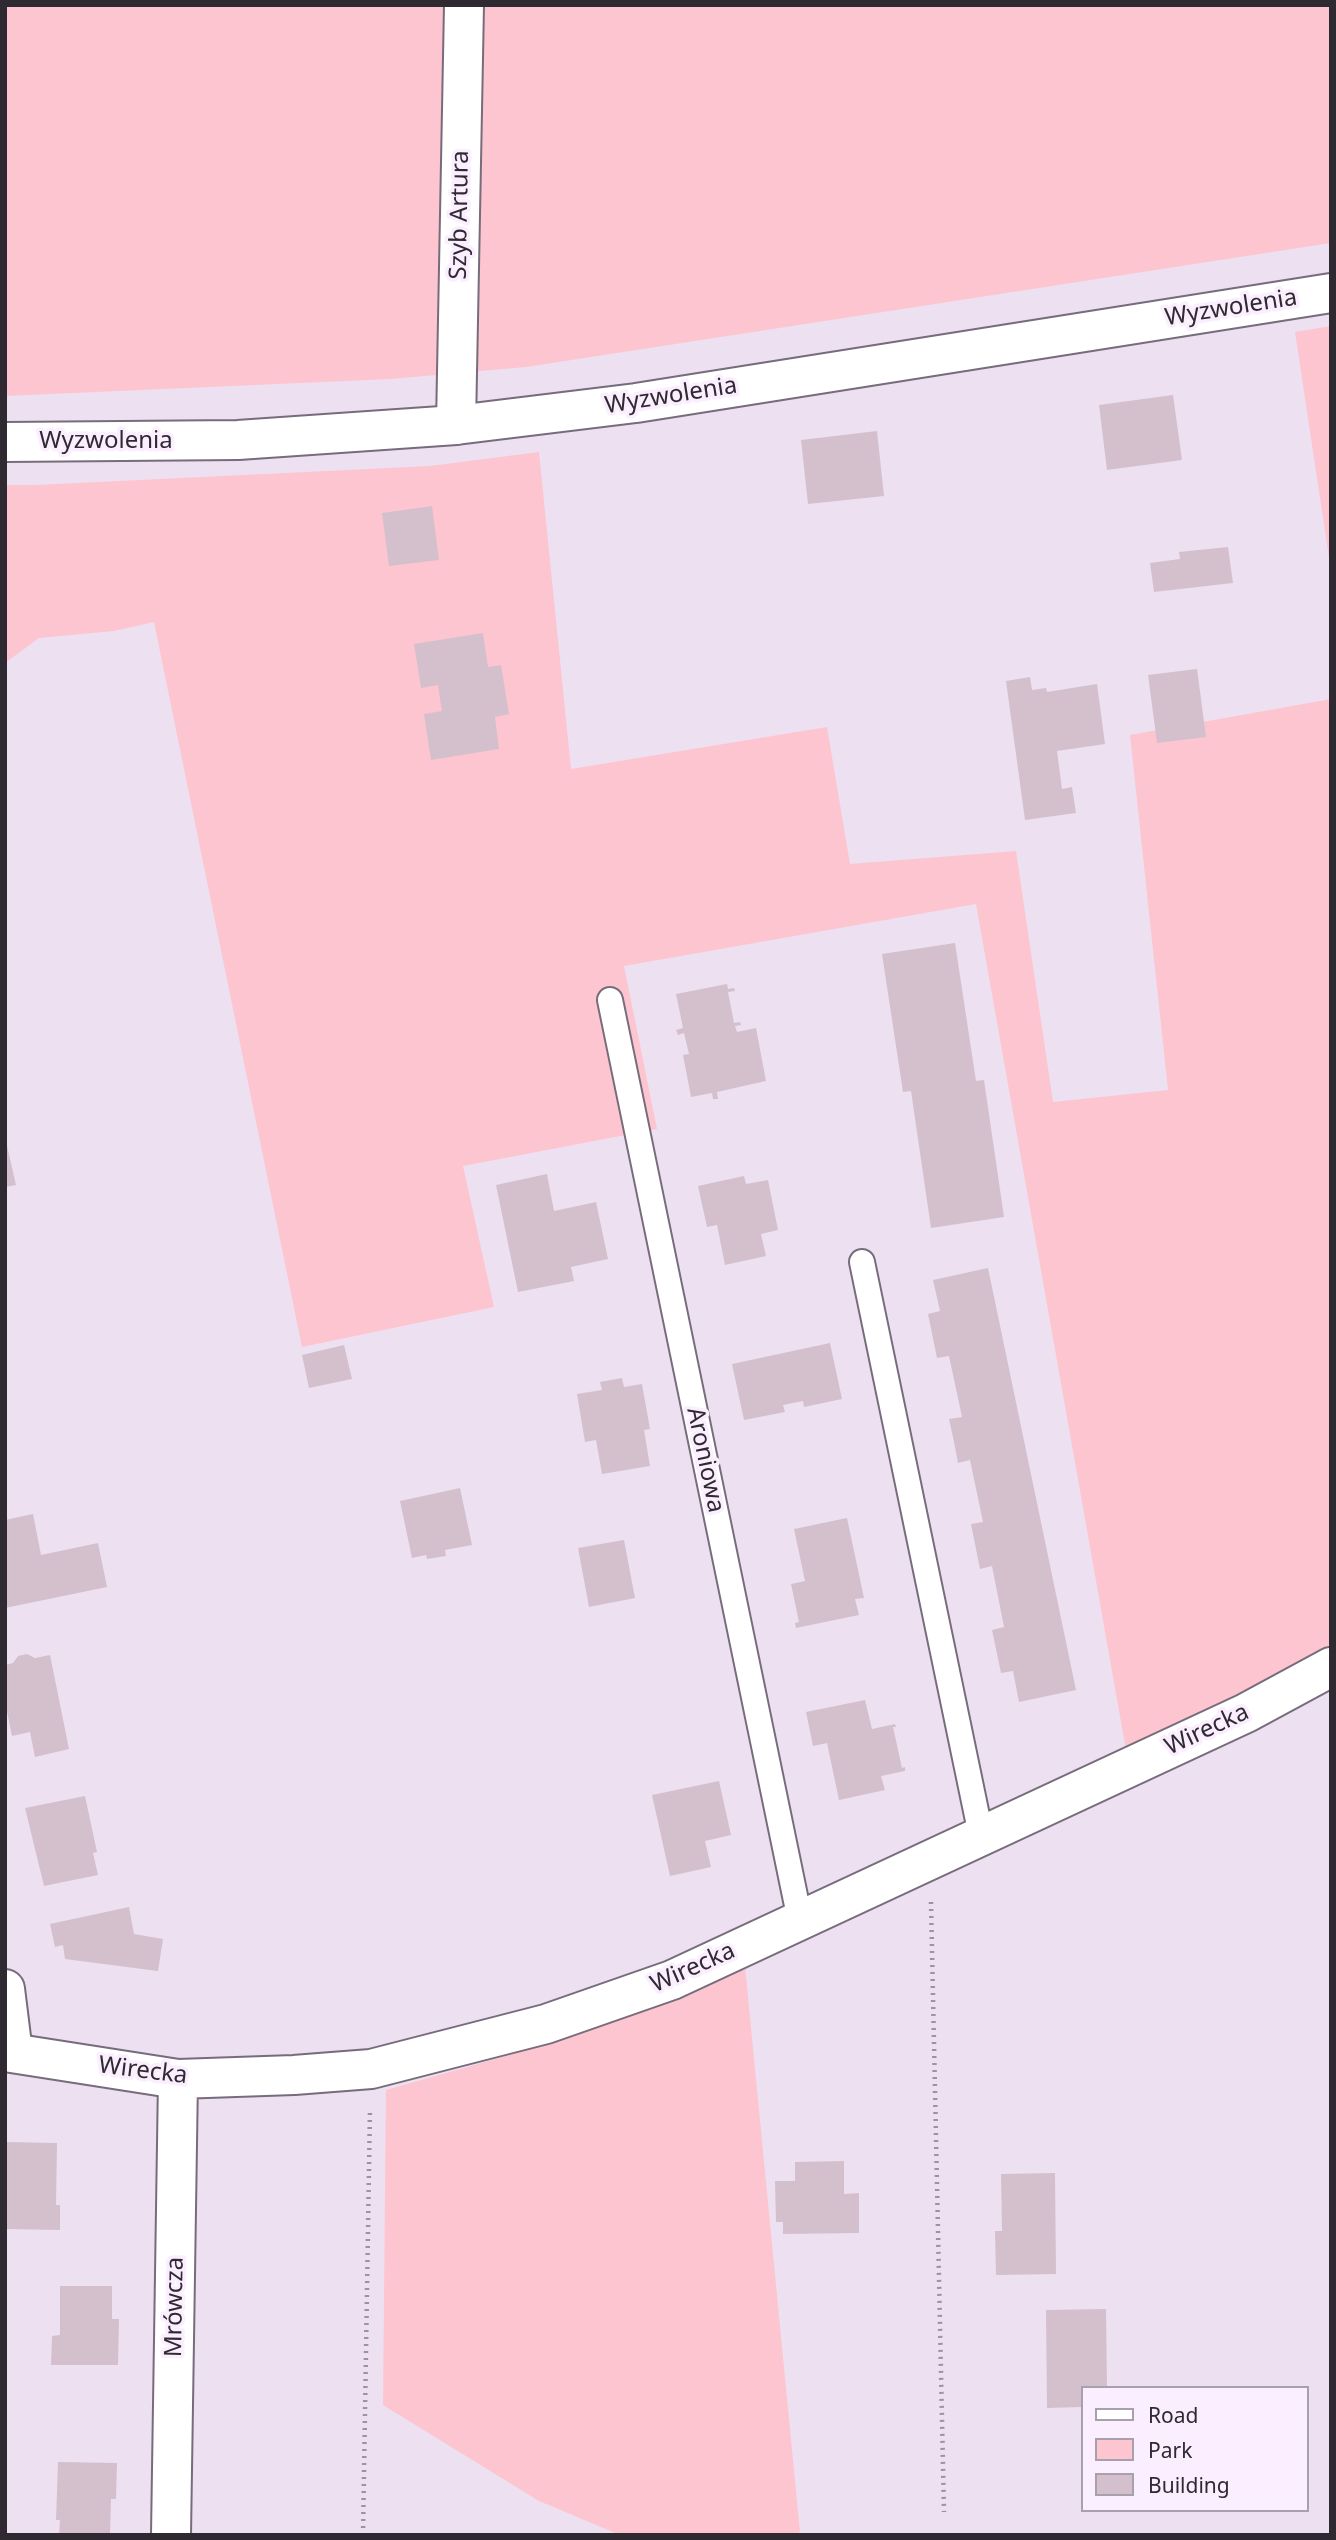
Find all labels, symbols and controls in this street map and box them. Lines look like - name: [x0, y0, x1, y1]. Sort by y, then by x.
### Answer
- street label: Szyb Artura: [444, 150, 476, 280]
- street label: Wyzwolenia: [1163, 283, 1299, 333]
- street label: Wyzwolenia: [603, 371, 739, 421]
- street label: Wyzwolenia: [39, 427, 173, 455]
- street label: Aroniowa: [680, 1405, 730, 1515]
- street label: Wirecka: [1160, 1698, 1254, 1762]
- street label: Wirecka: [646, 1937, 740, 1999]
- street label: Wirecka: [97, 2051, 189, 2091]
- street label: Mrówcza: [160, 2257, 190, 2357]
- legend: [1080, 2386, 1308, 2512]
- text: Road: [1148, 2401, 1198, 2429]
- text: Park: [1148, 2436, 1192, 2464]
- text: Building: [1148, 2471, 1230, 2499]

